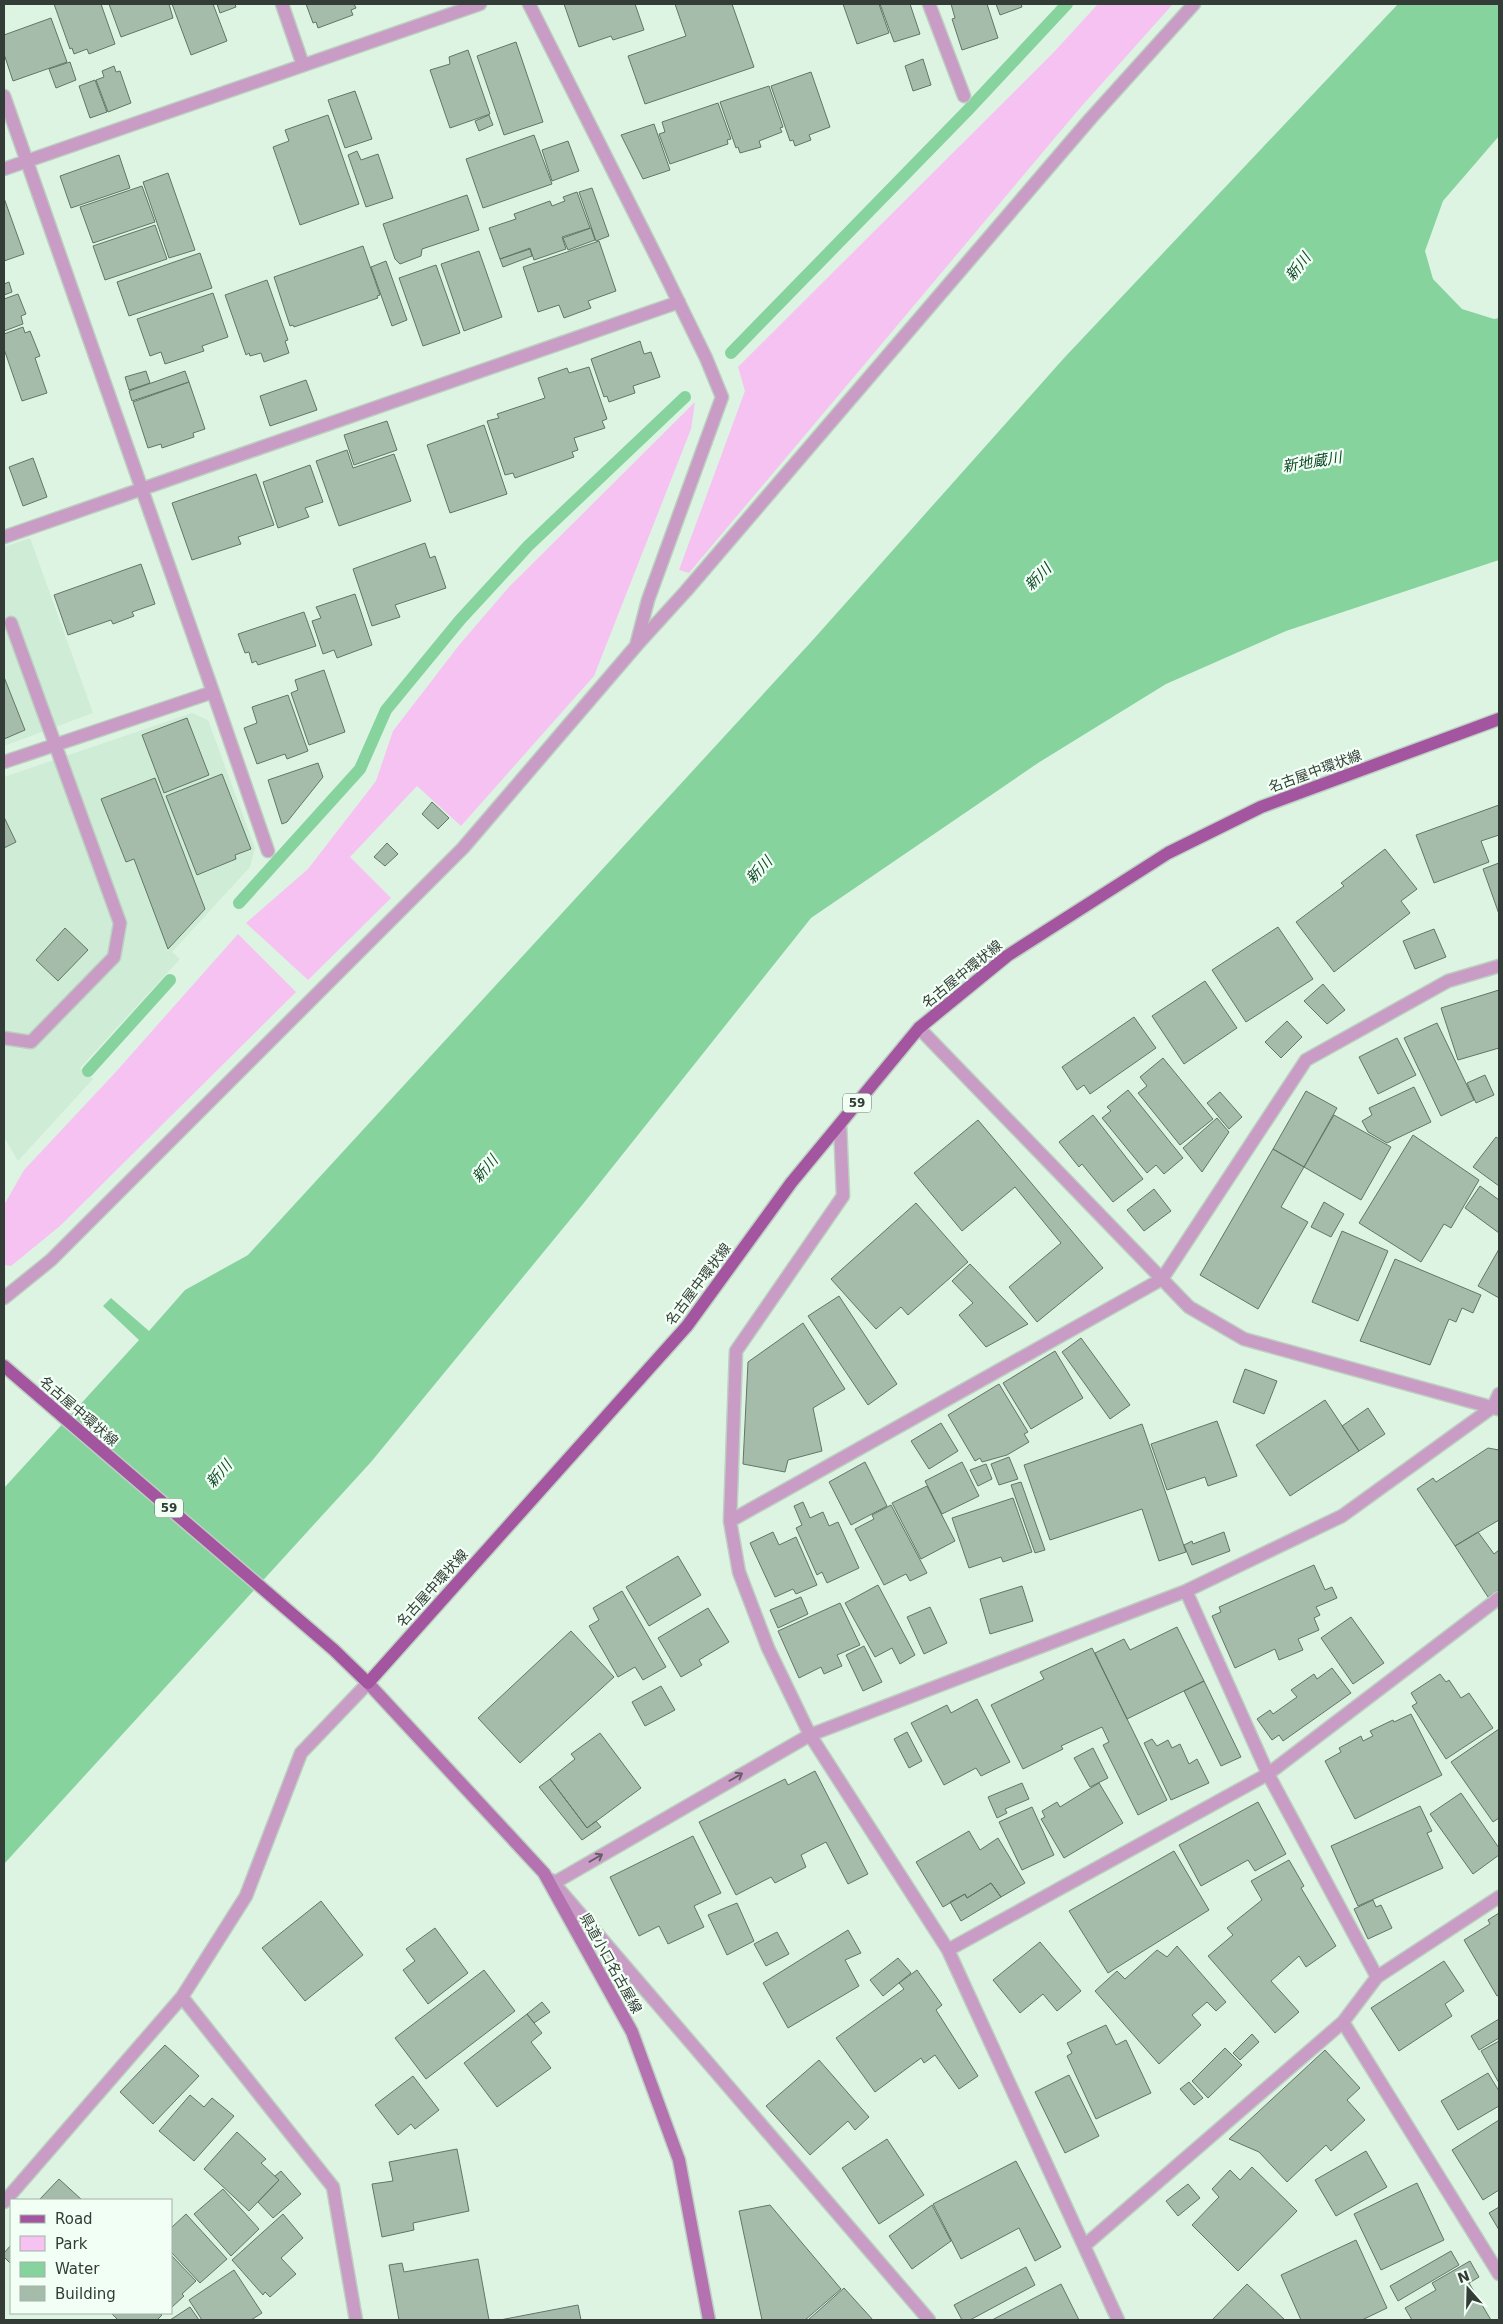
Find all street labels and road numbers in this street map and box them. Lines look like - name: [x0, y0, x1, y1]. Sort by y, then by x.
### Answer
- street label: 名古屋中環状線: [1266, 747, 1364, 795]
- street label: 名古屋中環状線: [919, 937, 1005, 1011]
- road number: 59: [843, 1094, 871, 1112]
- street label: 名古屋中環状線: [662, 1240, 734, 1328]
- street label: 名古屋中環状線: [37, 1373, 121, 1449]
- road number: 59: [155, 1499, 183, 1518]
- street label: 名古屋中環状線: [393, 1546, 471, 1630]
- street label: 県道小口名古屋線: [577, 1910, 645, 2016]

